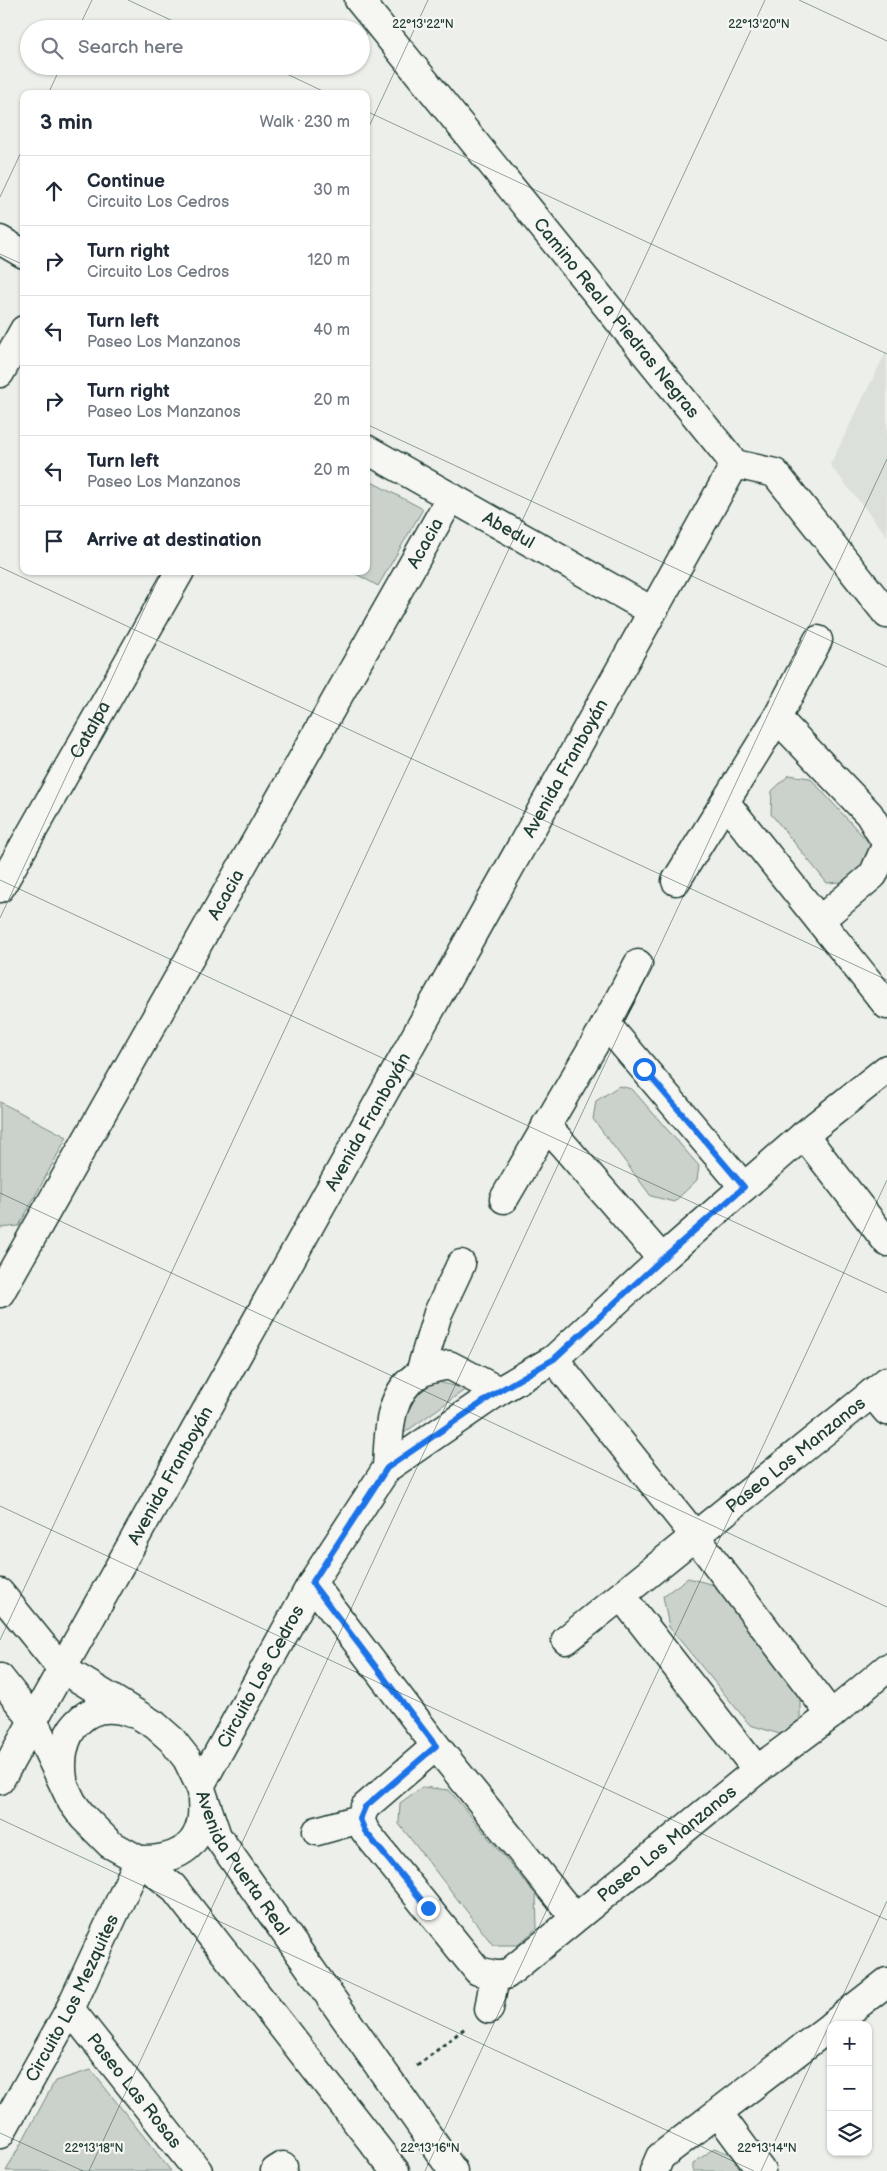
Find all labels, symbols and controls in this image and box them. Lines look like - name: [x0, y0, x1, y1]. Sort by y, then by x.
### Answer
- text: 22°13'22"N: [392, 17, 454, 32]
- text: 22°13'20"N: [728, 17, 790, 32]
- search box: [20, 20, 370, 75]
- icon: search: [38, 34, 66, 62]
- text: Search here: [78, 36, 183, 59]
- text: 3 min: [40, 110, 93, 135]
- text: Walk · 230 m: [260, 113, 350, 132]
- text: Continue: [87, 170, 165, 193]
- icon: ahead: [40, 177, 68, 205]
- text: 30 m: [313, 181, 350, 200]
- text: Circuito Los Cedros: [87, 193, 229, 212]
- street label: Camino Real a Piedras Negras: [529, 214, 704, 423]
- text: Turn right: [87, 240, 170, 263]
- icon: right: [40, 247, 68, 275]
- text: 120 m: [307, 251, 350, 270]
- text: Circuito Los Cedros: [87, 263, 229, 282]
- text: Turn left: [87, 310, 159, 333]
- icon: left: [40, 317, 68, 345]
- text: 40 m: [313, 321, 350, 340]
- text: Paseo Los Manzanos: [87, 333, 241, 352]
- text: Turn right: [87, 380, 170, 403]
- icon: right: [40, 387, 68, 415]
- text: 20 m: [314, 391, 350, 410]
- text: Paseo Los Manzanos: [87, 403, 241, 422]
- text: Turn left: [87, 450, 159, 473]
- icon: left: [40, 457, 68, 485]
- text: 20 m: [314, 461, 350, 480]
- text: Paseo Los Manzanos: [87, 473, 241, 492]
- street label: Abedul: [479, 507, 538, 553]
- street label: Acacia: [403, 514, 448, 572]
- icon: arrive: [40, 527, 68, 555]
- text: Arrive at destination: [87, 529, 262, 552]
- street label: Avenida Franboyán: [519, 696, 613, 841]
- street label: Catalpa: [66, 697, 115, 763]
- street label: Acacia: [204, 866, 249, 924]
- street label: Avenida Franboyán: [321, 1049, 415, 1195]
- route start: [633, 1058, 656, 1081]
- street label: Paseo Los Manzanos: [722, 1393, 870, 1518]
- street label: Avenida Franboyán: [124, 1403, 218, 1548]
- street label: Circuito Los Cedros: [213, 1602, 309, 1752]
- street label: Paseo Los Manzanos: [593, 1781, 741, 1907]
- street label: Avenida Puerta Real: [191, 1788, 294, 1939]
- route end: [417, 1897, 440, 1920]
- street label: Circuito Los Mezquites: [21, 1911, 123, 2086]
- map controls: [827, 2021, 872, 2156]
- button: +: [827, 2021, 872, 2066]
- street label: Paseo Las Rosas: [82, 2029, 186, 2153]
- button: −: [827, 2066, 872, 2111]
- button: layers: [827, 2111, 872, 2156]
- text: 22°13'18"N: [64, 2141, 124, 2156]
- text: 22°13'16"N: [400, 2141, 460, 2156]
- text: 22°13'14"N: [737, 2141, 797, 2156]

